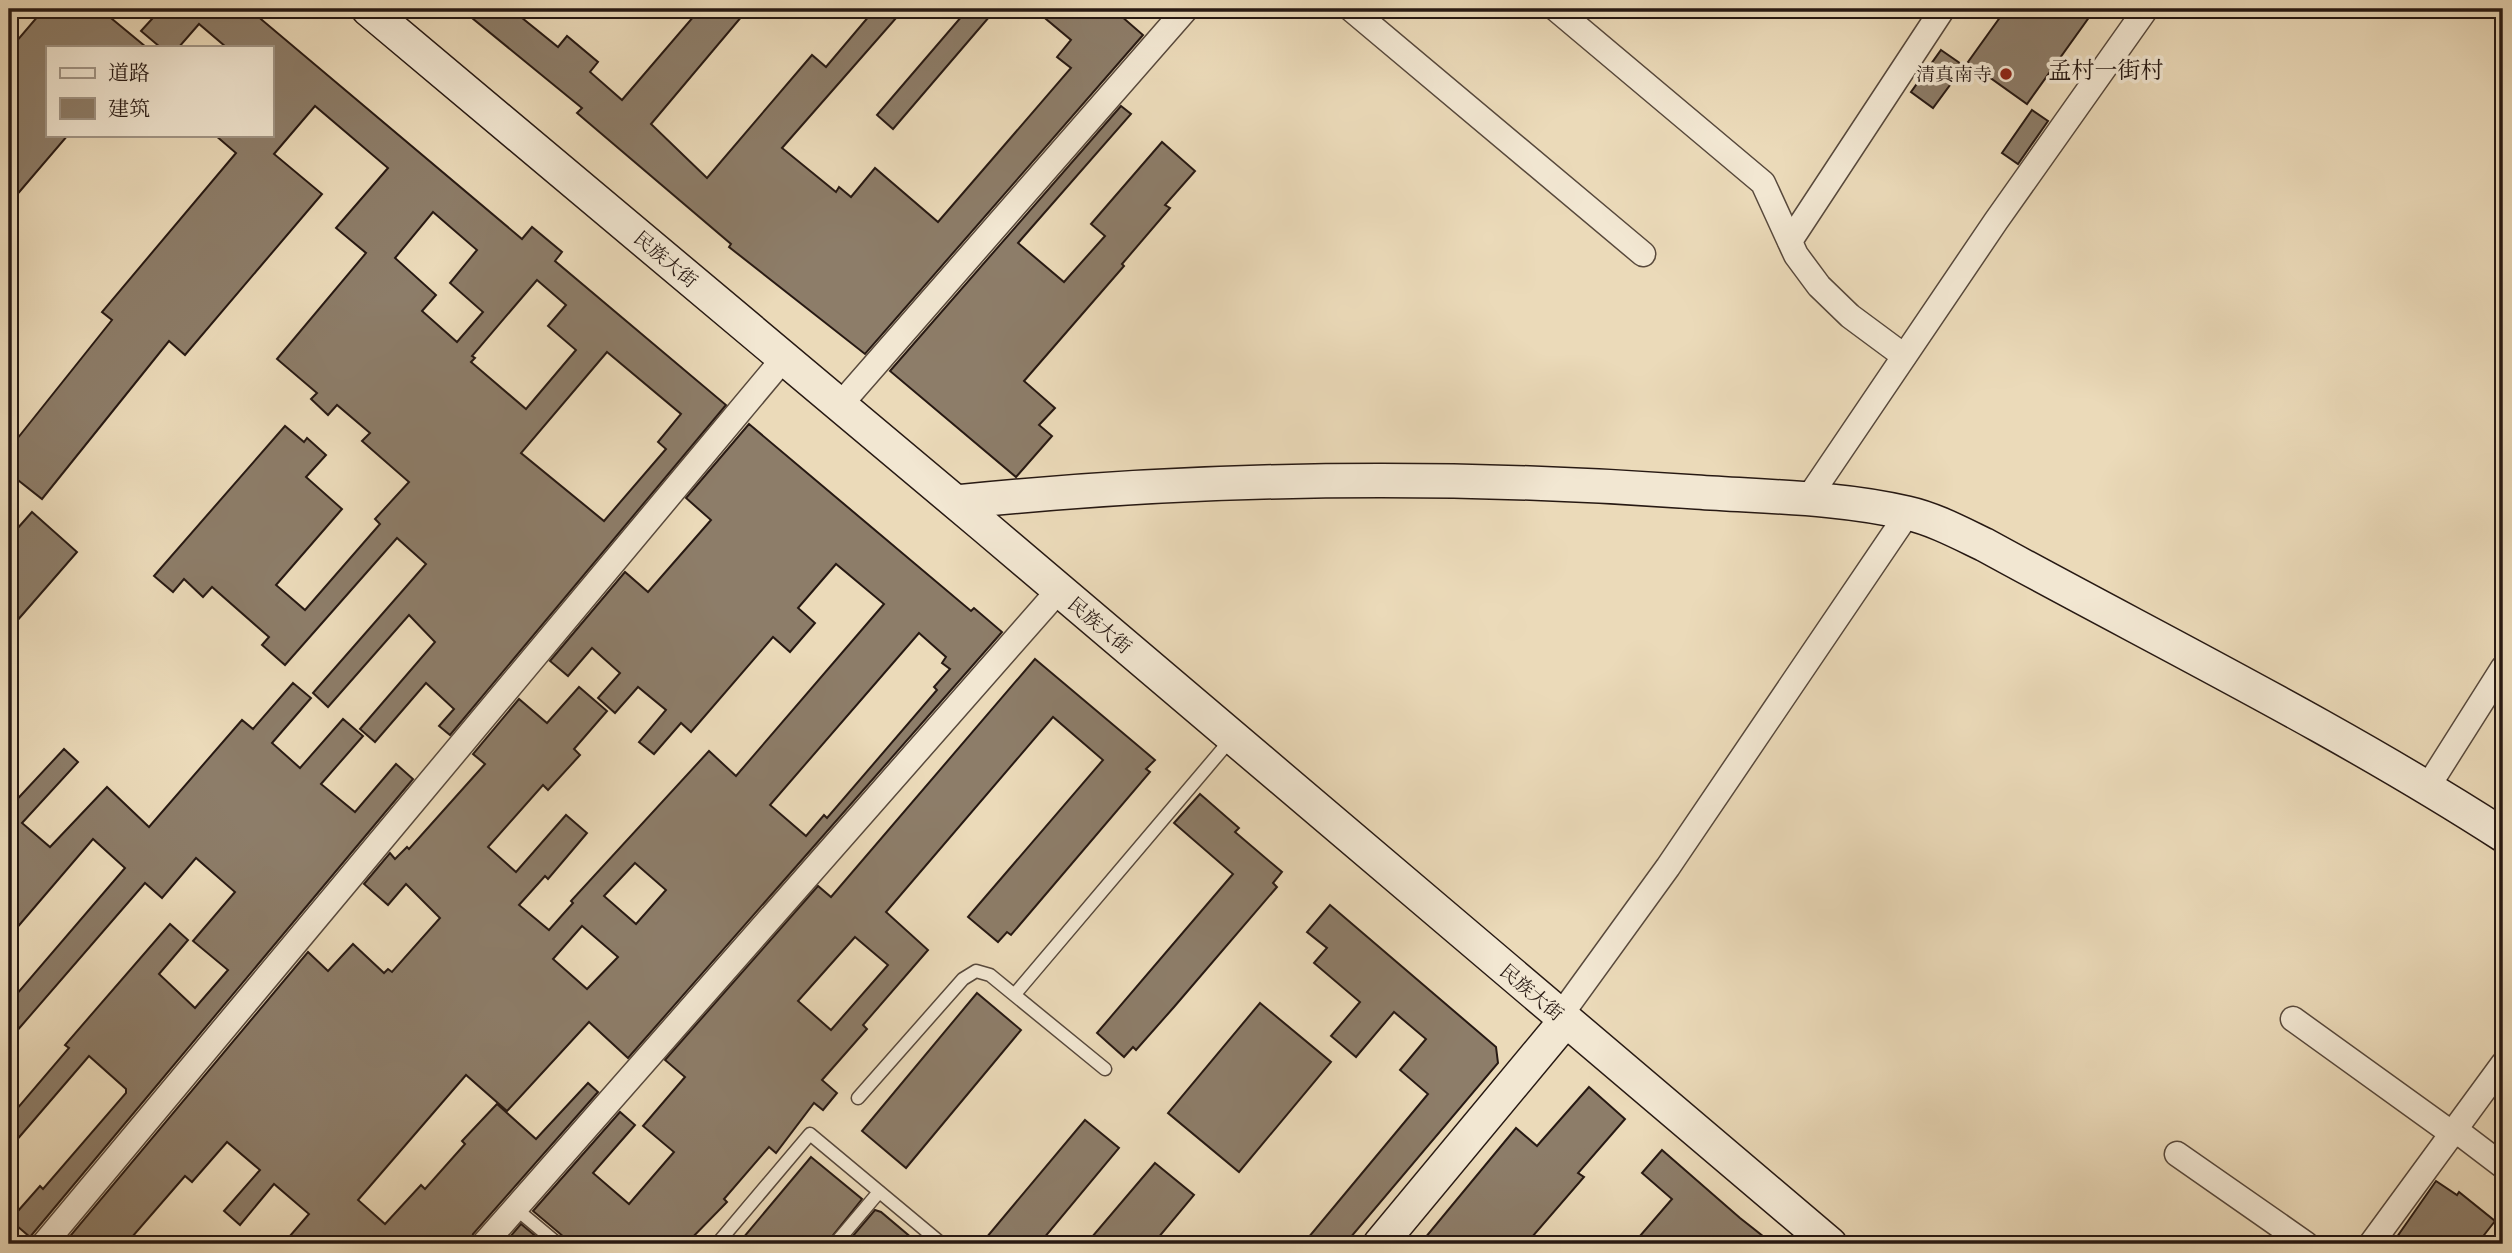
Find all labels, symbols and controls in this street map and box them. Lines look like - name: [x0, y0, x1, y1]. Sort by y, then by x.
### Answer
- legend: [46, 46, 273, 136]
- district label: 孟村一街村: [2049, 57, 2164, 86]
- text: 道路: [108, 61, 150, 88]
- place label: 清真南寺: [1916, 64, 1992, 88]
- marker: 清真南寺: [1998, 66, 2014, 82]
- text: 建筑: [108, 97, 150, 124]
- street label: 民族大街: [628, 227, 702, 294]
- street label: 民族大街: [1062, 593, 1136, 660]
- street label: 民族大街: [1494, 960, 1568, 1027]

